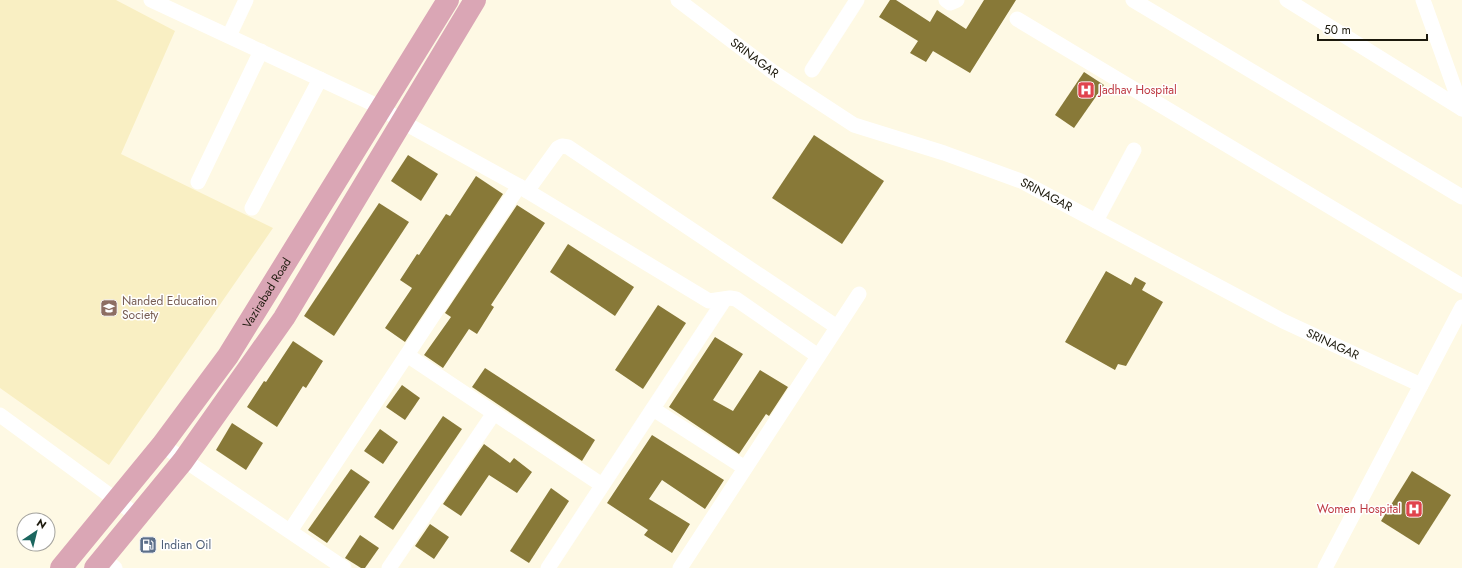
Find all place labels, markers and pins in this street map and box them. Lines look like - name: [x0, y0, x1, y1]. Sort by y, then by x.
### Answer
- hospital icon: Jadhav Hospital: [1076, 80, 1096, 100]
- place label: Jadhav Hospital: [1097, 81, 1177, 99]
- place label: Nanded Education Society: [122, 292, 217, 324]
- school or university icon: Nanded Education Society: [99, 298, 119, 318]
- hospital icon: Women Hospital: [1404, 499, 1424, 519]
- place label: Women Hospital: [1317, 500, 1401, 518]
- fuel station icon: Indian Oil: [138, 535, 158, 555]
- place label: Indian Oil: [161, 536, 211, 554]

